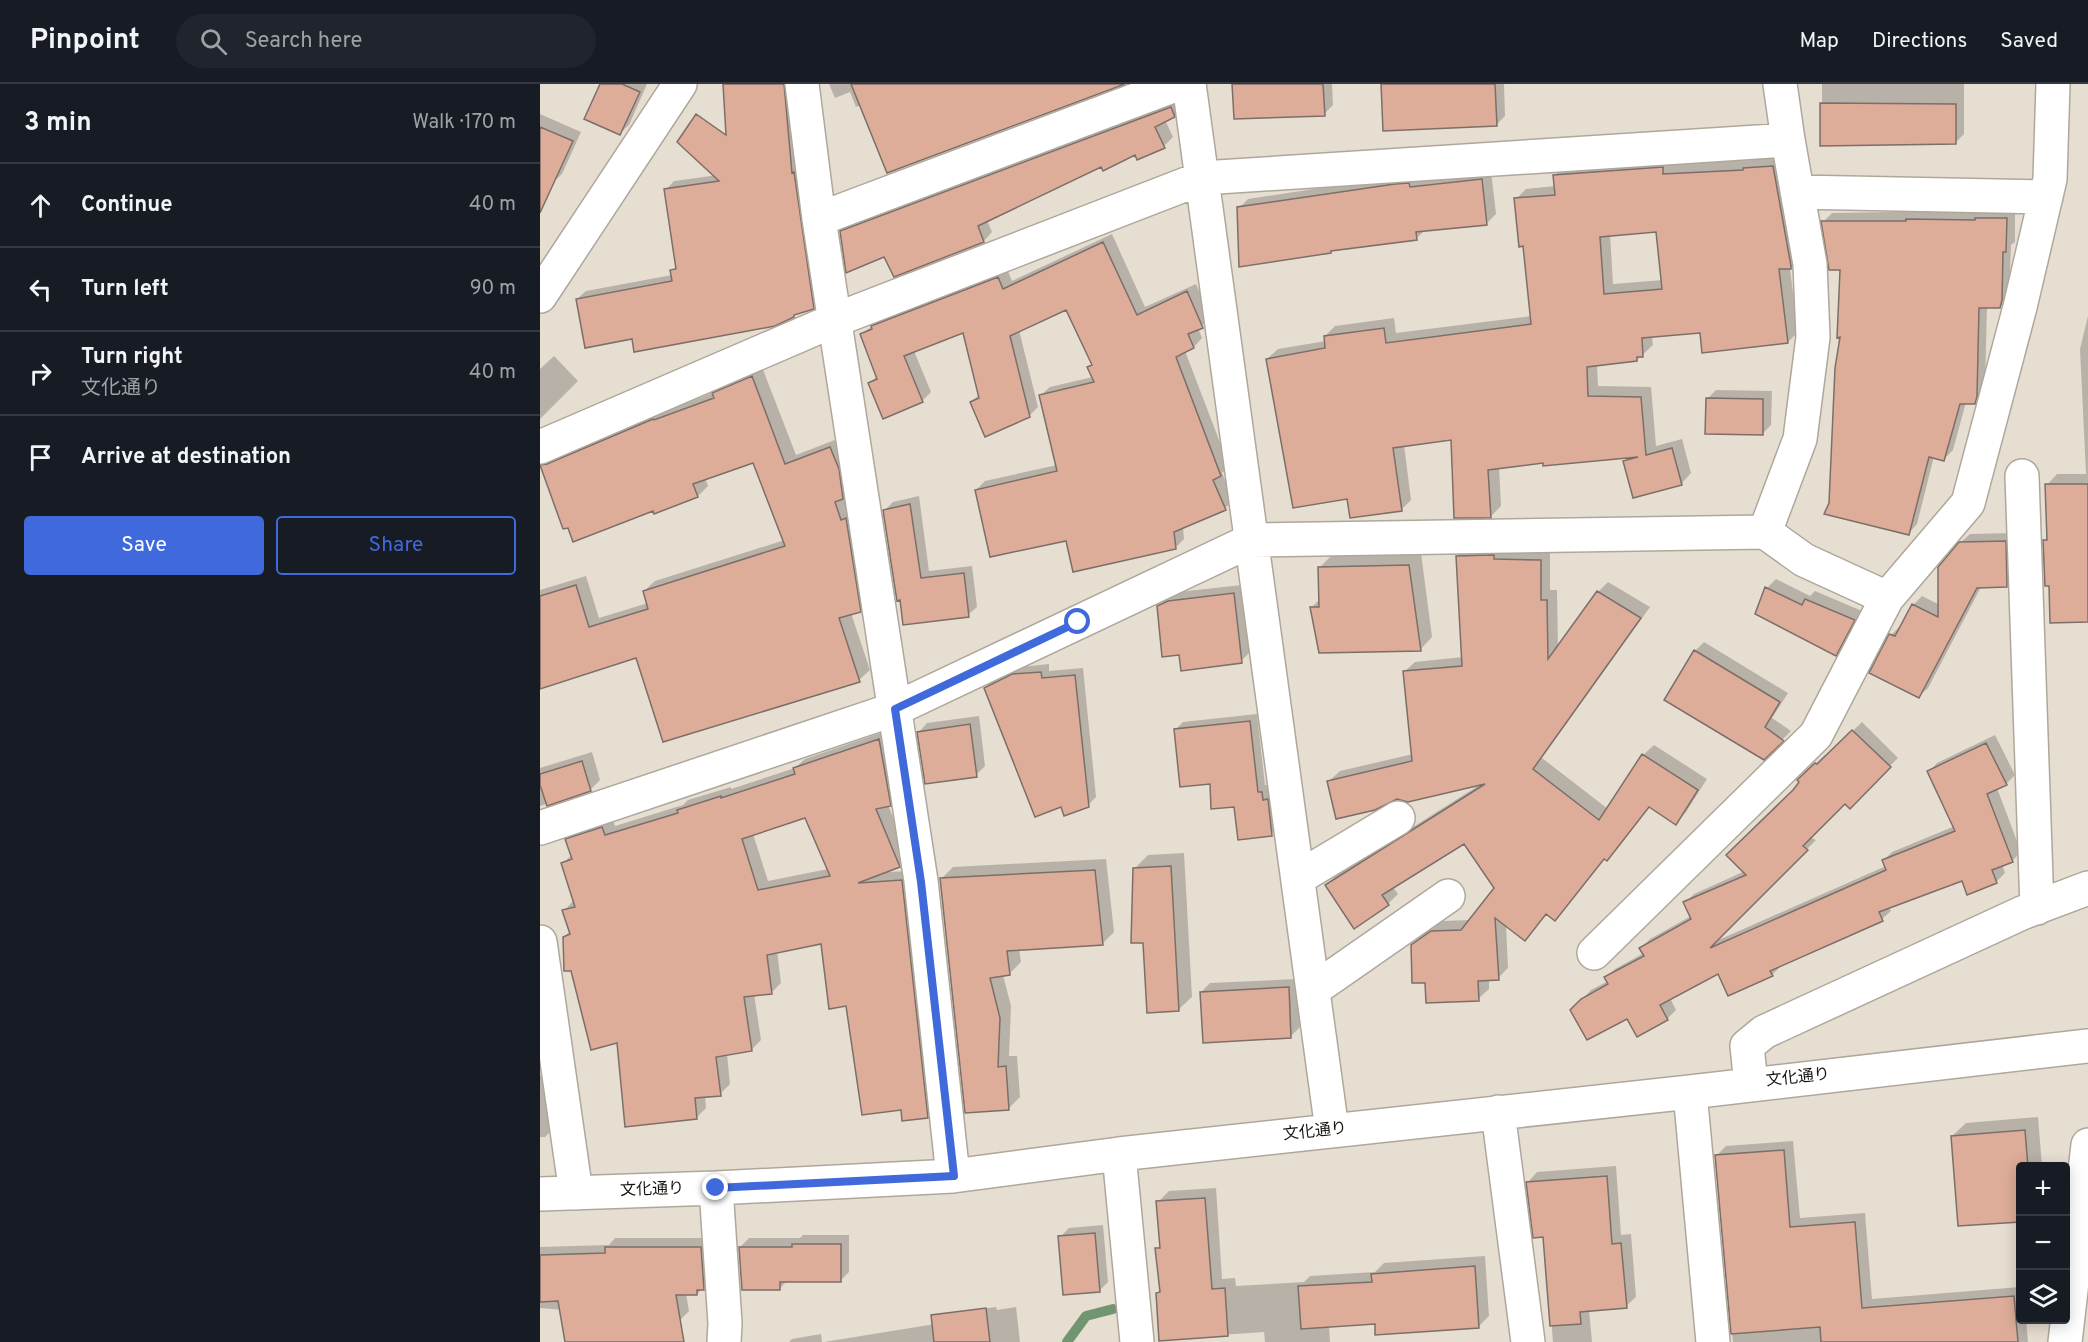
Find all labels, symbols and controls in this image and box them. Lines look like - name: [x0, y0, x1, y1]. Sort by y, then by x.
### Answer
- search box: [176, 14, 596, 68]
- text: Pinpoint: [30, 23, 140, 59]
- icon: search: [197, 25, 230, 58]
- text: Search here: [245, 28, 362, 55]
- text: Map: [1799, 28, 1839, 55]
- text: Directions: [1872, 28, 1967, 55]
- text: Saved: [2000, 28, 2058, 55]
- text: 3 min: [24, 107, 92, 140]
- text: Walk · 170 m: [412, 110, 516, 136]
- icon: ahead: [24, 189, 57, 222]
- text: Continue: [81, 192, 172, 219]
- text: 40 m: [469, 192, 516, 218]
- icon: left: [24, 273, 57, 306]
- text: Turn left: [81, 276, 169, 303]
- text: 90 m: [470, 276, 516, 302]
- text: Turn right: [81, 344, 183, 371]
- icon: right: [24, 357, 57, 390]
- text: 40 m: [469, 360, 516, 386]
- text: 文化通り: [81, 376, 161, 402]
- icon: arrive: [24, 441, 57, 474]
- text: Arrive at destination: [81, 444, 291, 471]
- button: Save: [24, 516, 264, 575]
- button: Share: [276, 516, 516, 575]
- route start: [1064, 608, 1090, 634]
- street label: 文化通り: [1765, 1065, 1831, 1091]
- street label: 文化通り: [1282, 1119, 1348, 1145]
- map controls: [2016, 1162, 2070, 1324]
- button: +: [2016, 1162, 2070, 1216]
- route end: [702, 1174, 728, 1200]
- street label: 文化通り: [620, 1179, 684, 1201]
- button: −: [2016, 1216, 2070, 1270]
- button: layers: [2016, 1270, 2070, 1324]

